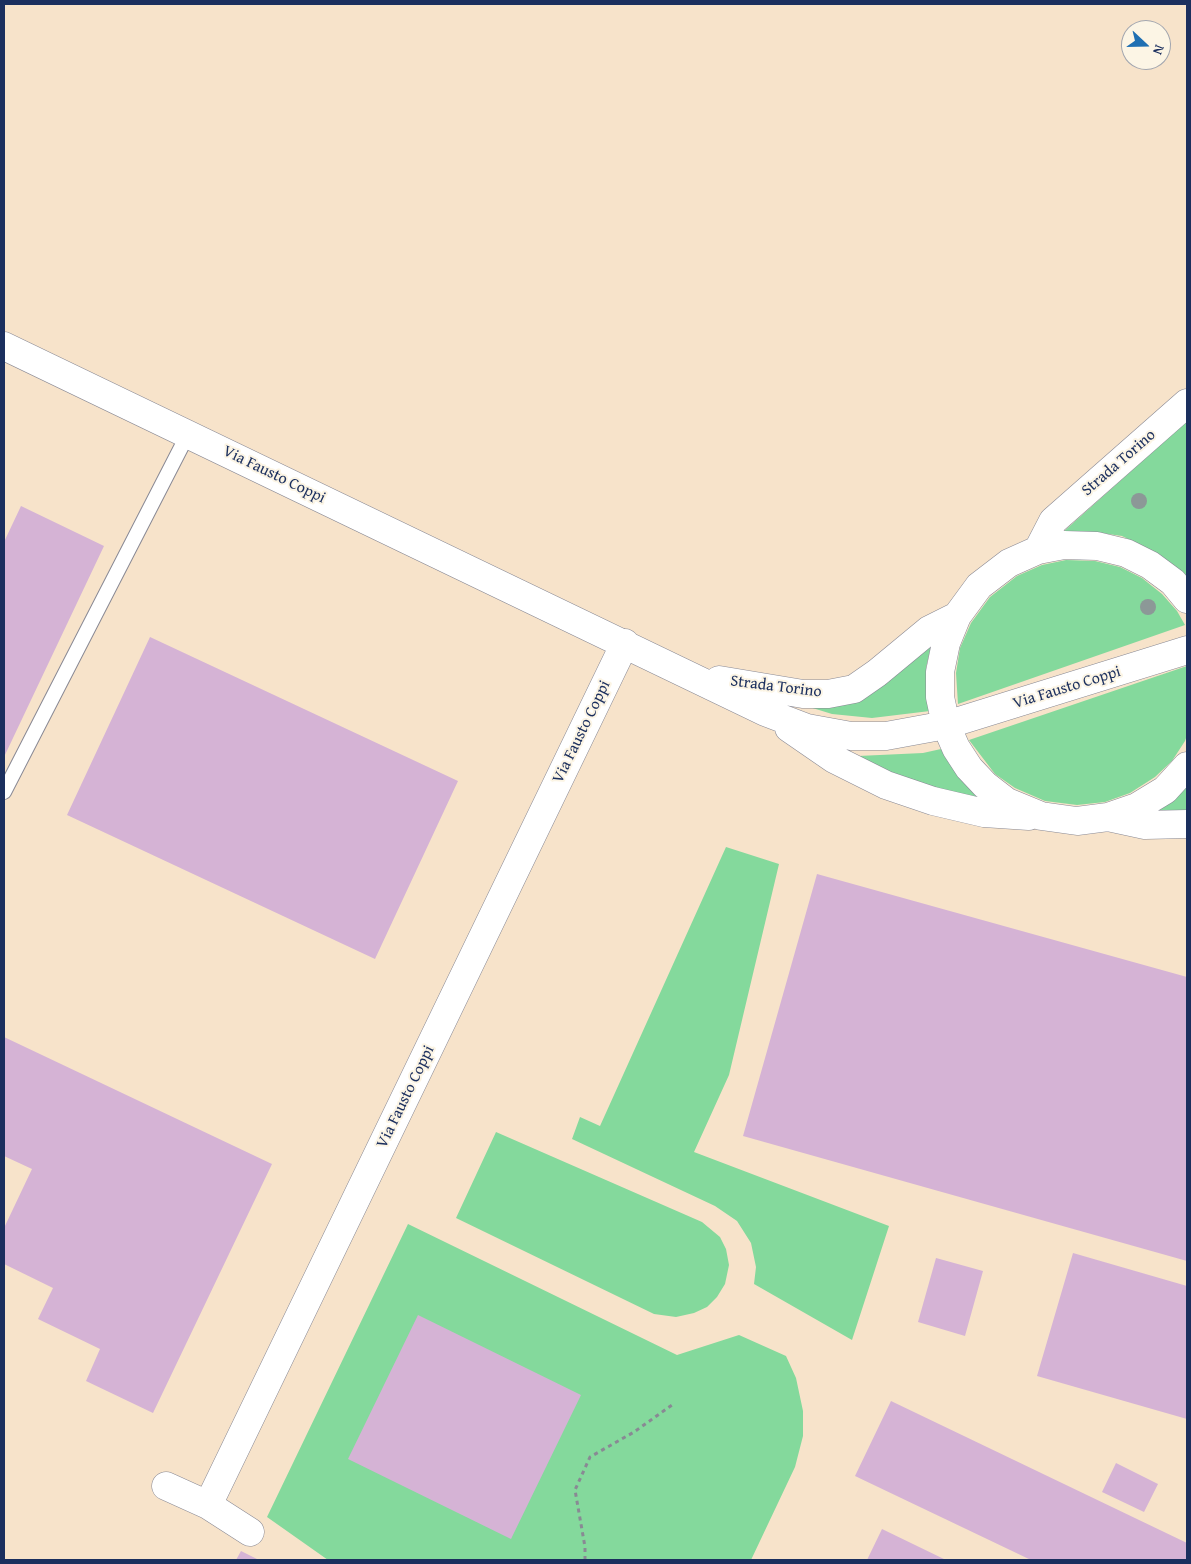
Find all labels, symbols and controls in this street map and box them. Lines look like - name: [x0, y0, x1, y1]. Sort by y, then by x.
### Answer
- north arrow: [1121, 20, 1171, 70]
- text: N: [1148, 42, 1170, 58]
- street label: Strada Torino: [1078, 426, 1160, 500]
- street label: Via Fausto Coppi: [220, 442, 328, 508]
- street label: Via Fausto Coppi: [1011, 662, 1123, 714]
- street label: Strada Torino: [729, 672, 823, 702]
- street label: Via Fausto Coppi: [549, 678, 615, 786]
- street label: Via Fausto Coppi: [373, 1043, 439, 1151]

